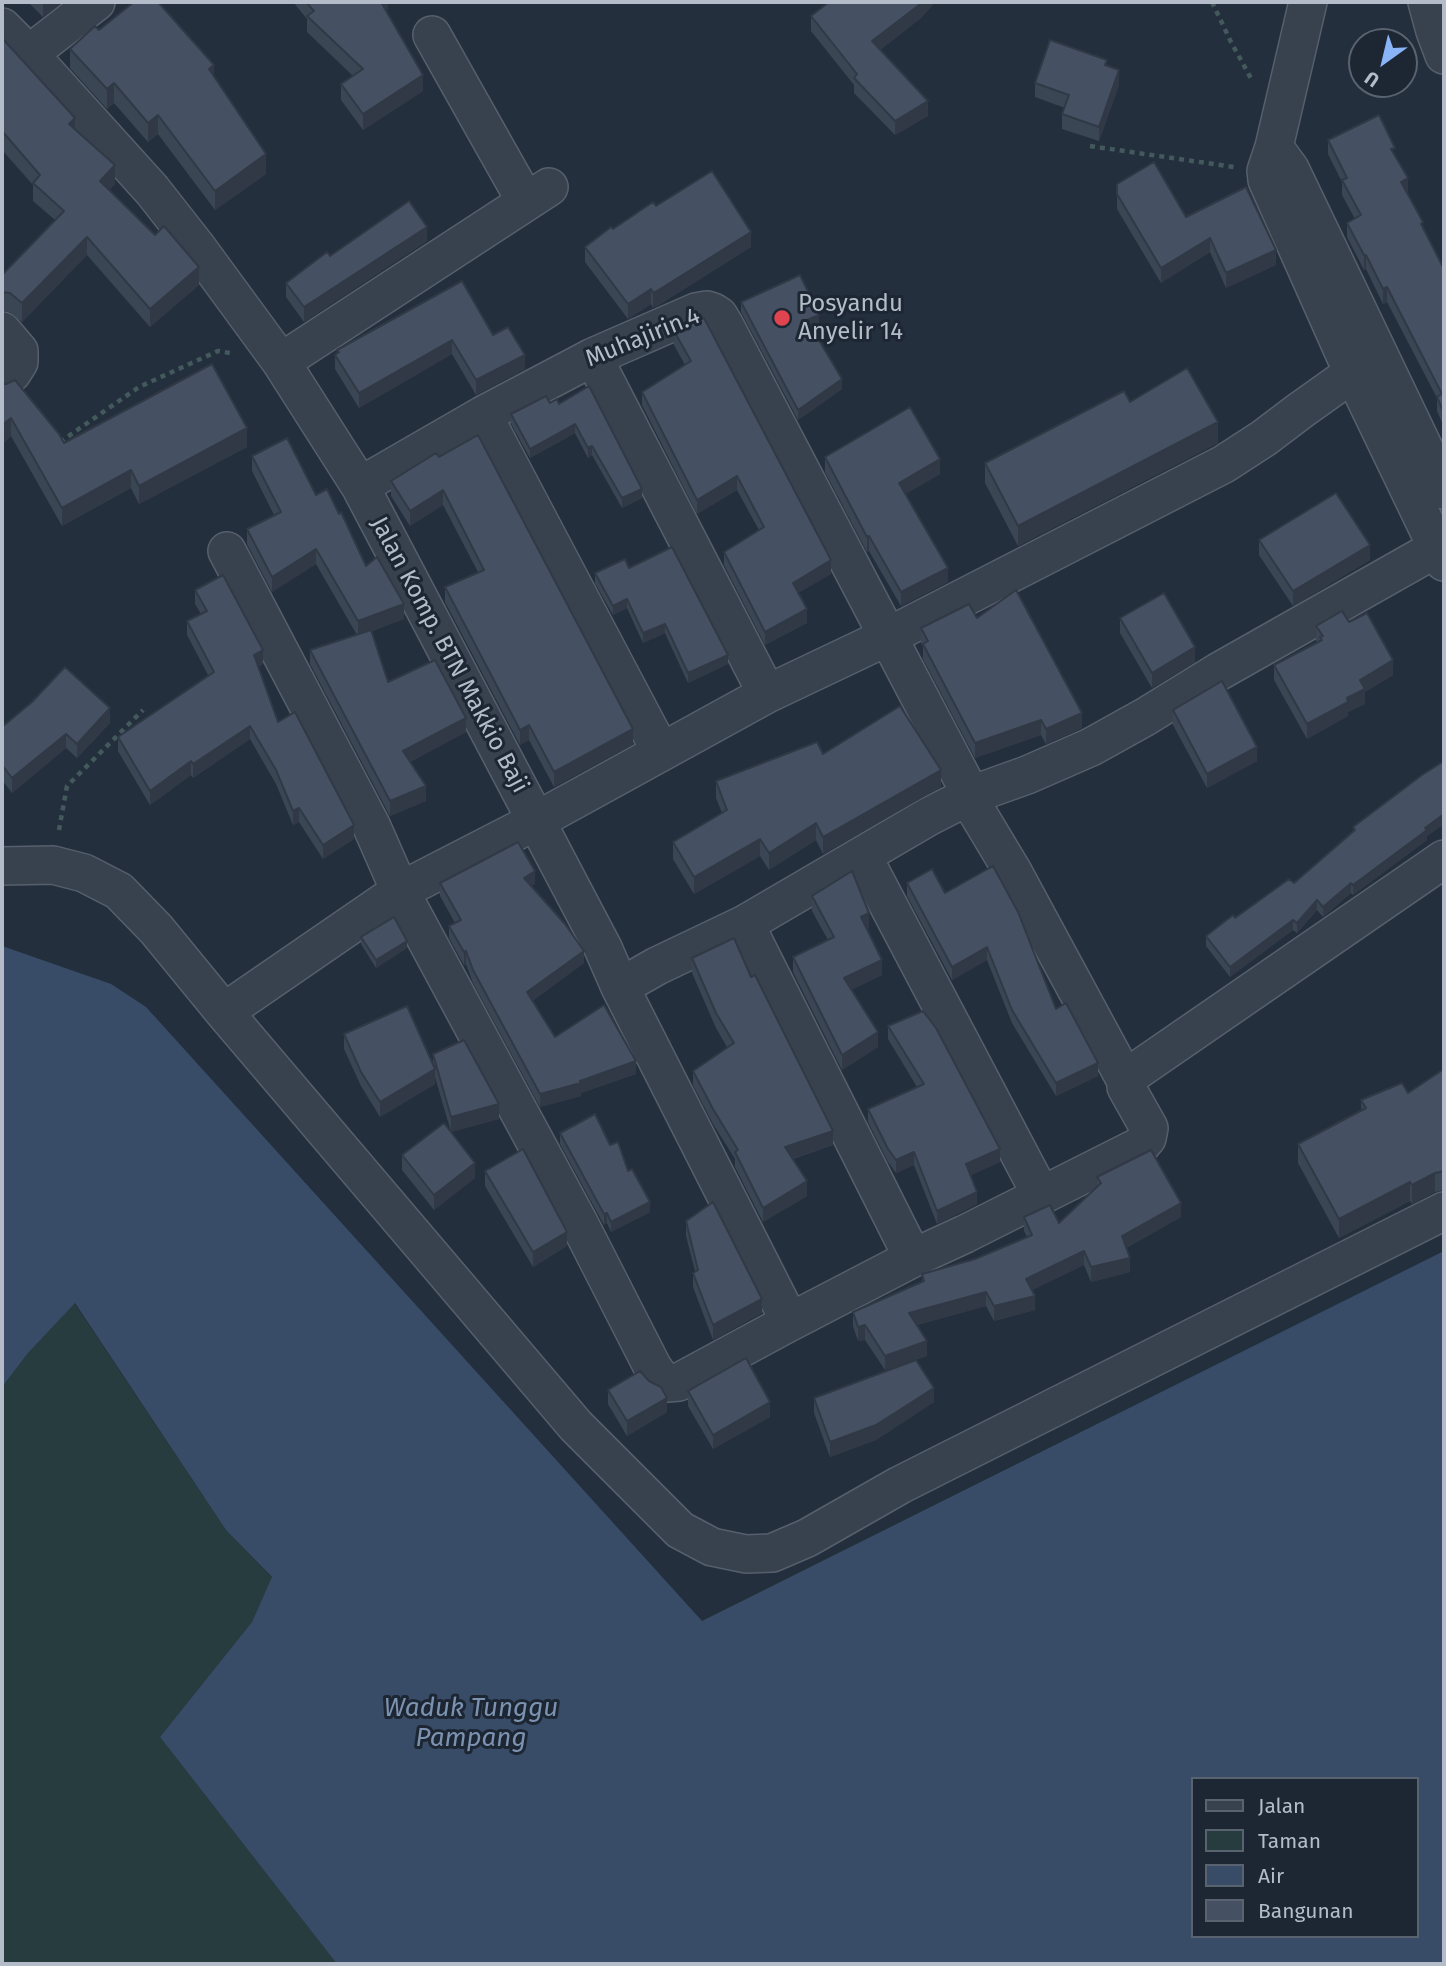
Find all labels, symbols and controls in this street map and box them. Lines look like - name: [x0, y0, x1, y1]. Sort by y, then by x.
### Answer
- north arrow: [1348, 28, 1418, 98]
- text: U: [1361, 66, 1384, 92]
- place label: Posyandu Anyelir 14: [798, 290, 903, 346]
- street label: Muhajirin.4: [582, 302, 704, 374]
- marker: Posyandu Anyelir 14: [772, 308, 792, 328]
- street label: Jalan Komp. BTN Makkio Baji: [364, 512, 534, 798]
- water label: Waduk Tunggu Pampang: [384, 1693, 558, 1754]
- legend: [1190, 1777, 1418, 1938]
- text: Jalan: [1258, 1793, 1305, 1819]
- text: Taman: [1258, 1828, 1321, 1854]
- text: Air: [1258, 1863, 1284, 1889]
- text: Bangunan: [1258, 1898, 1353, 1924]

